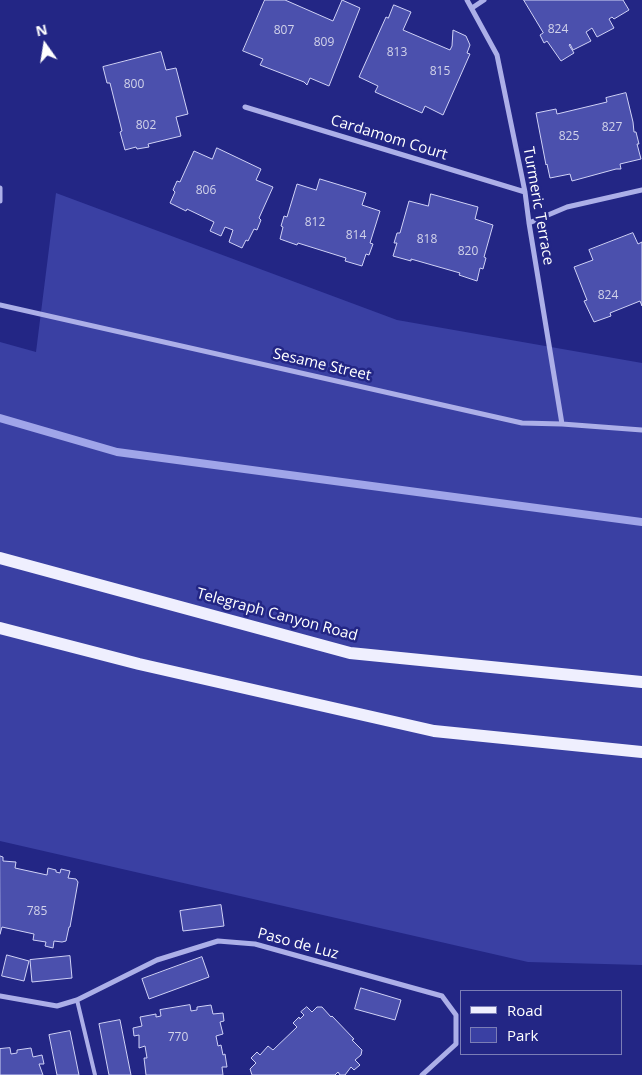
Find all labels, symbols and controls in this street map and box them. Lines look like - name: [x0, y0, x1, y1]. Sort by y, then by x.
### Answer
- text: N: [34, 19, 49, 40]
- north arrow: [20, 20, 70, 70]
- house number: 824: [548, 23, 568, 37]
- house number: 807: [274, 24, 294, 38]
- house number: 809: [314, 36, 334, 50]
- house number: 813: [387, 46, 407, 60]
- house number: 815: [430, 65, 450, 79]
- house number: 800: [124, 78, 144, 92]
- street label: Cardamom Court: [328, 112, 450, 164]
- house number: 802: [136, 119, 156, 133]
- house number: 827: [602, 121, 622, 135]
- house number: 825: [559, 130, 579, 144]
- street label: Turmeric Terrace: [519, 145, 557, 267]
- house number: 806: [196, 184, 216, 198]
- house number: 812: [305, 216, 325, 230]
- house number: 814: [346, 229, 366, 243]
- house number: 818: [417, 233, 437, 247]
- house number: 820: [458, 245, 478, 259]
- house number: 824: [598, 289, 618, 303]
- street label: Sesame Street: [271, 345, 373, 385]
- street label: Telegraph Canyon Road: [194, 585, 360, 645]
- house number: 785: [27, 905, 47, 919]
- street label: Paso de Luz: [256, 925, 340, 963]
- legend: [460, 990, 622, 1055]
- text: Road: [507, 1000, 543, 1020]
- text: Park: [507, 1025, 538, 1045]
- house number: 770: [168, 1031, 188, 1045]

